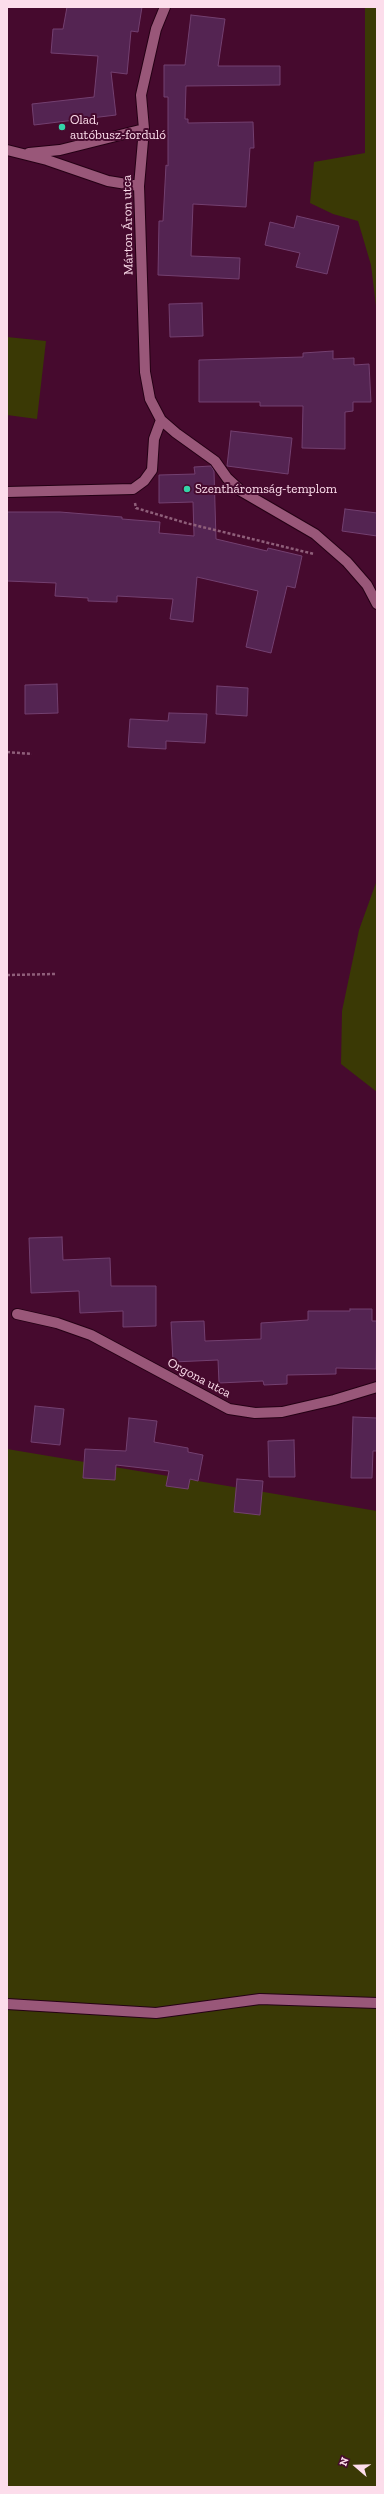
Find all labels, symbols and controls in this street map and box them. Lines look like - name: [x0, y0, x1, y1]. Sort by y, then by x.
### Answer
- place label: Olad, autóbusz-forduló: [70, 112, 166, 143]
- marker: Olad, autóbusz-forduló: [57, 122, 67, 132]
- street label: Márton Áron utca: [119, 175, 137, 275]
- place label: Szentháromság-templom: [195, 481, 337, 497]
- marker: Szentháromság-templom: [182, 484, 192, 494]
- street label: Orgona utca: [165, 1355, 233, 1401]
- north arrow: [336, 2446, 376, 2486]
- text: N: [337, 2456, 352, 2468]

